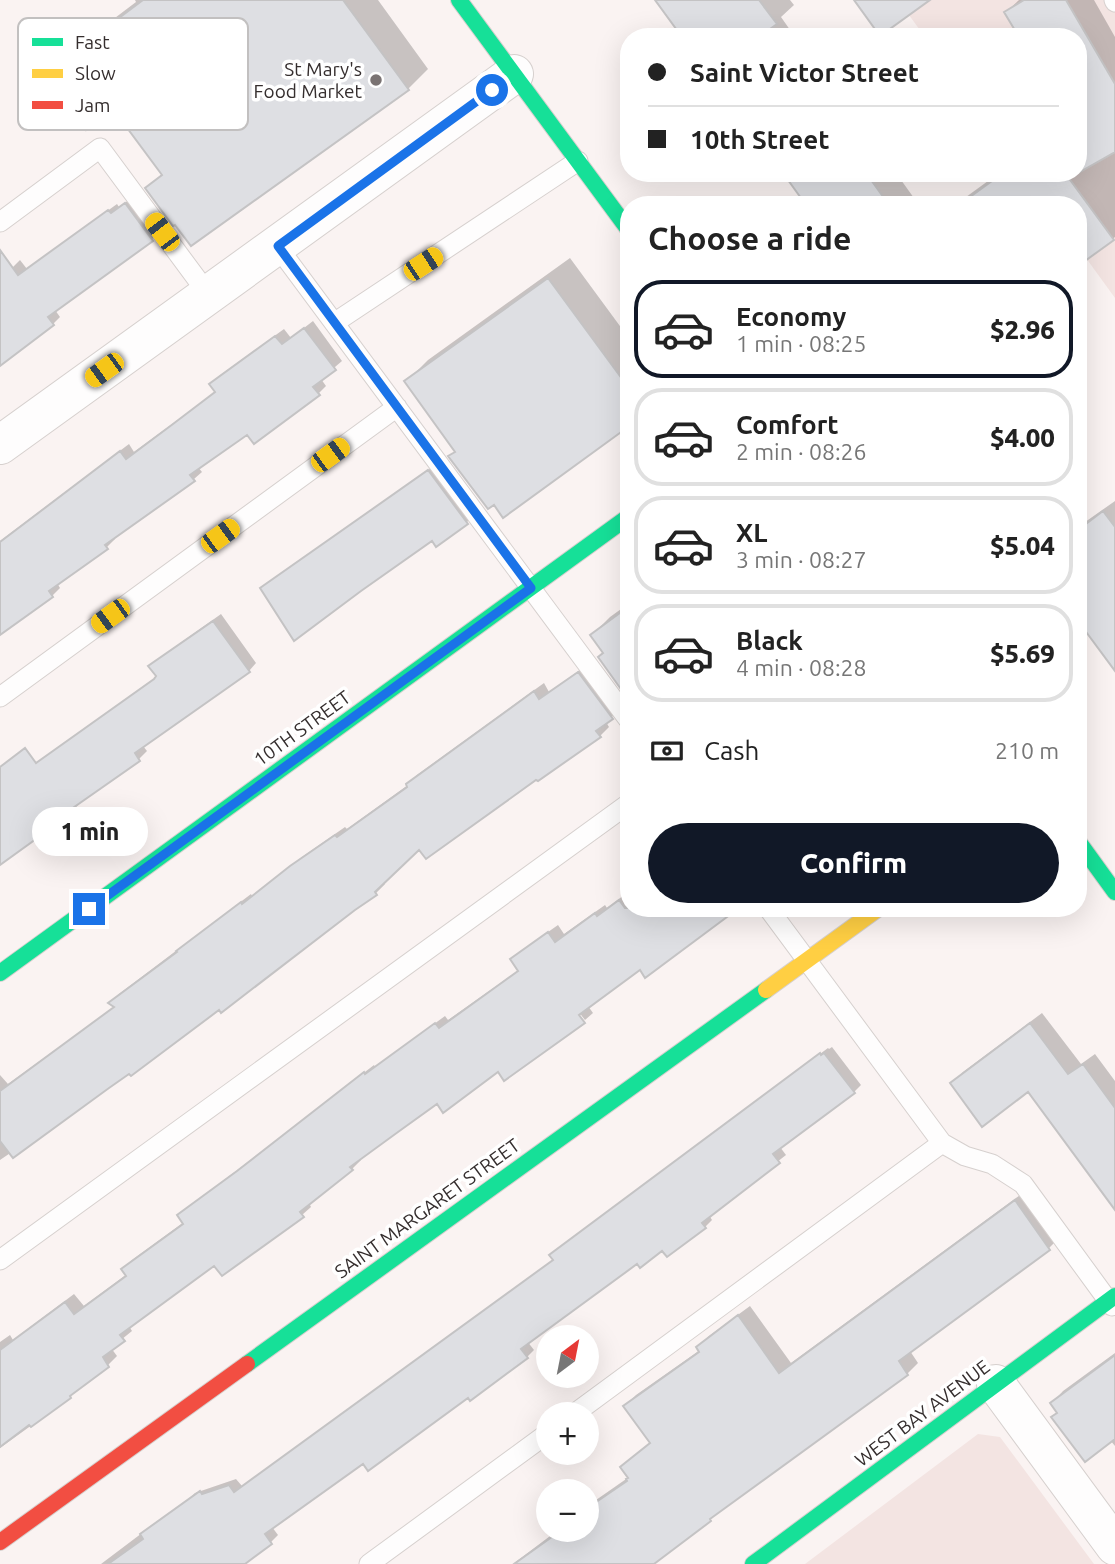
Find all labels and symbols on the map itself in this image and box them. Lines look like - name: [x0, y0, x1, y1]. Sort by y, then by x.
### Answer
- legend: [18, 18, 248, 130]
- text: Fast: [75, 31, 110, 53]
- place label: St Mary's Food Market: [254, 58, 363, 102]
- text: Slow: [75, 62, 116, 84]
- marker: St Mary's Food Market: [368, 72, 384, 88]
- route start: [476, 74, 508, 106]
- text: Jam: [75, 94, 111, 116]
- car: [141, 209, 184, 255]
- car: [400, 244, 447, 284]
- car: [81, 349, 128, 391]
- car: [307, 434, 354, 476]
- car: [197, 515, 244, 557]
- car: [87, 595, 134, 637]
- street label: 10TH STREET: [249, 685, 355, 770]
- callout: 1 min: [31, 808, 147, 856]
- route end: [73, 893, 105, 925]
- street label: SAINT MARGARET STREET: [330, 1133, 524, 1282]
- north arrow: [536, 1325, 598, 1388]
- street label: WEST BAY AVENUE: [850, 1355, 994, 1471]

